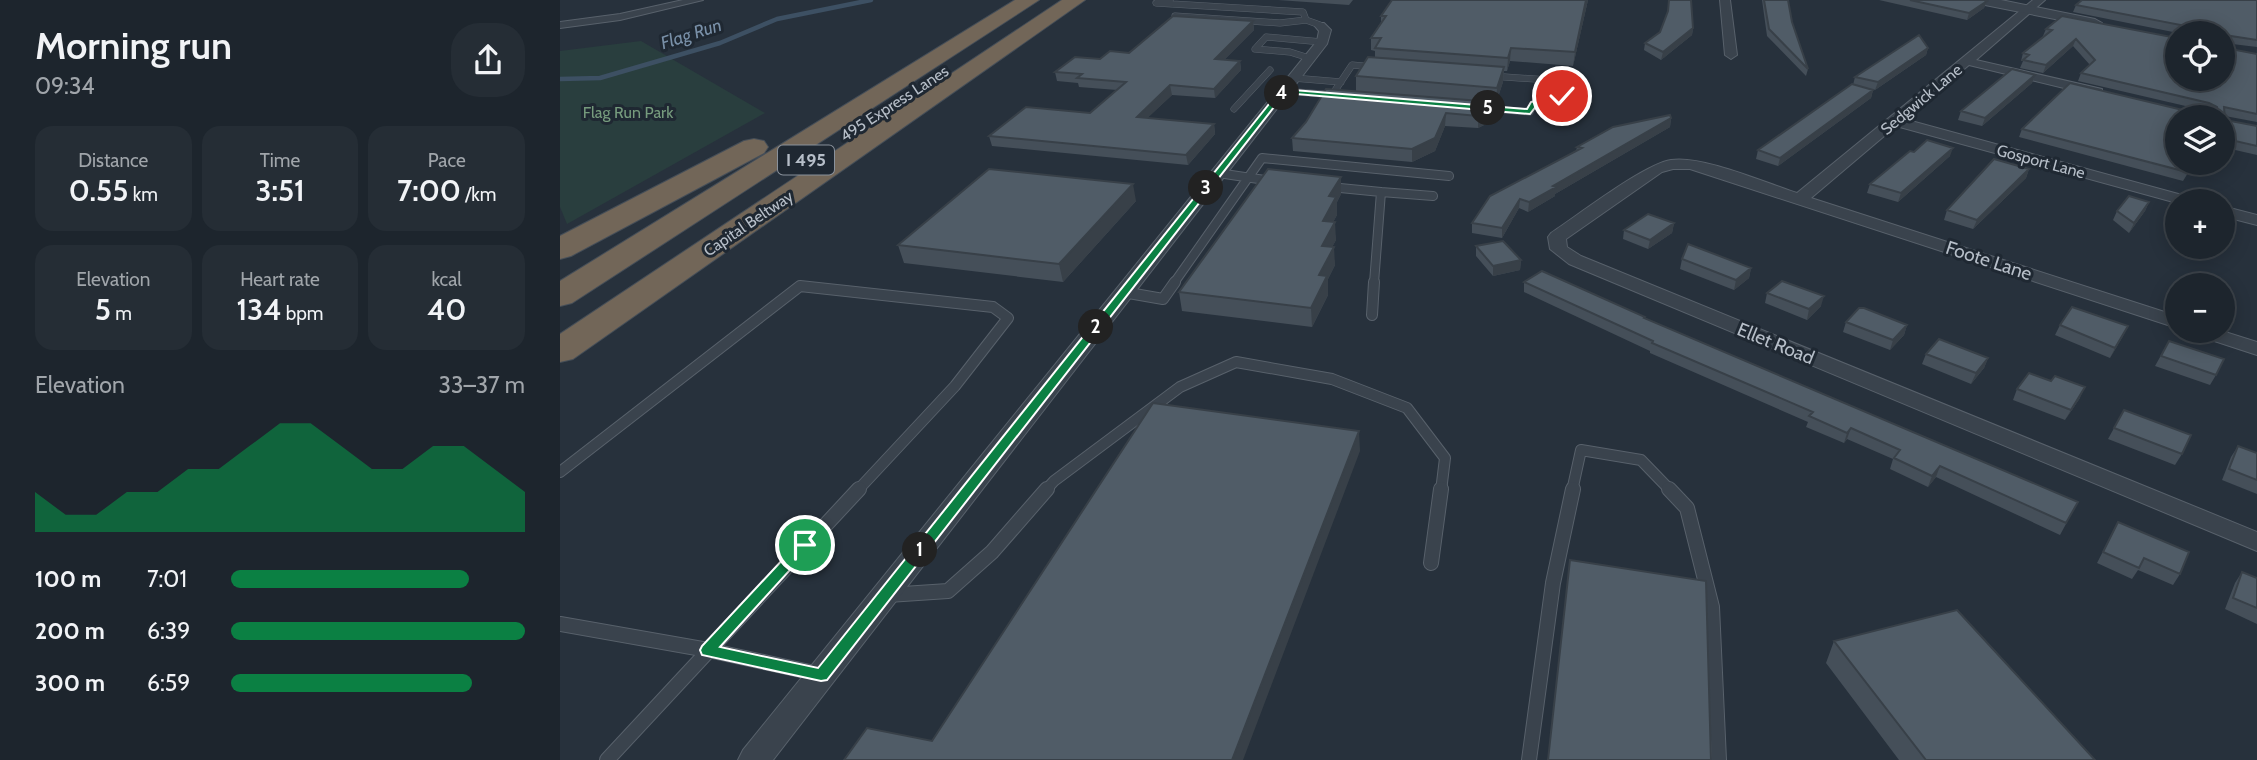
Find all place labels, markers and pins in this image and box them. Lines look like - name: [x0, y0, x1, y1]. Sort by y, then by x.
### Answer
- pin: [1532, 66, 1592, 126]
- pin: 4: [1264, 76, 1300, 110]
- pin: 5: [1471, 90, 1506, 126]
- pin: 3: [1188, 170, 1224, 206]
- pin: 2: [1078, 310, 1114, 344]
- pin: [775, 515, 835, 575]
- pin: 1: [902, 532, 938, 568]

